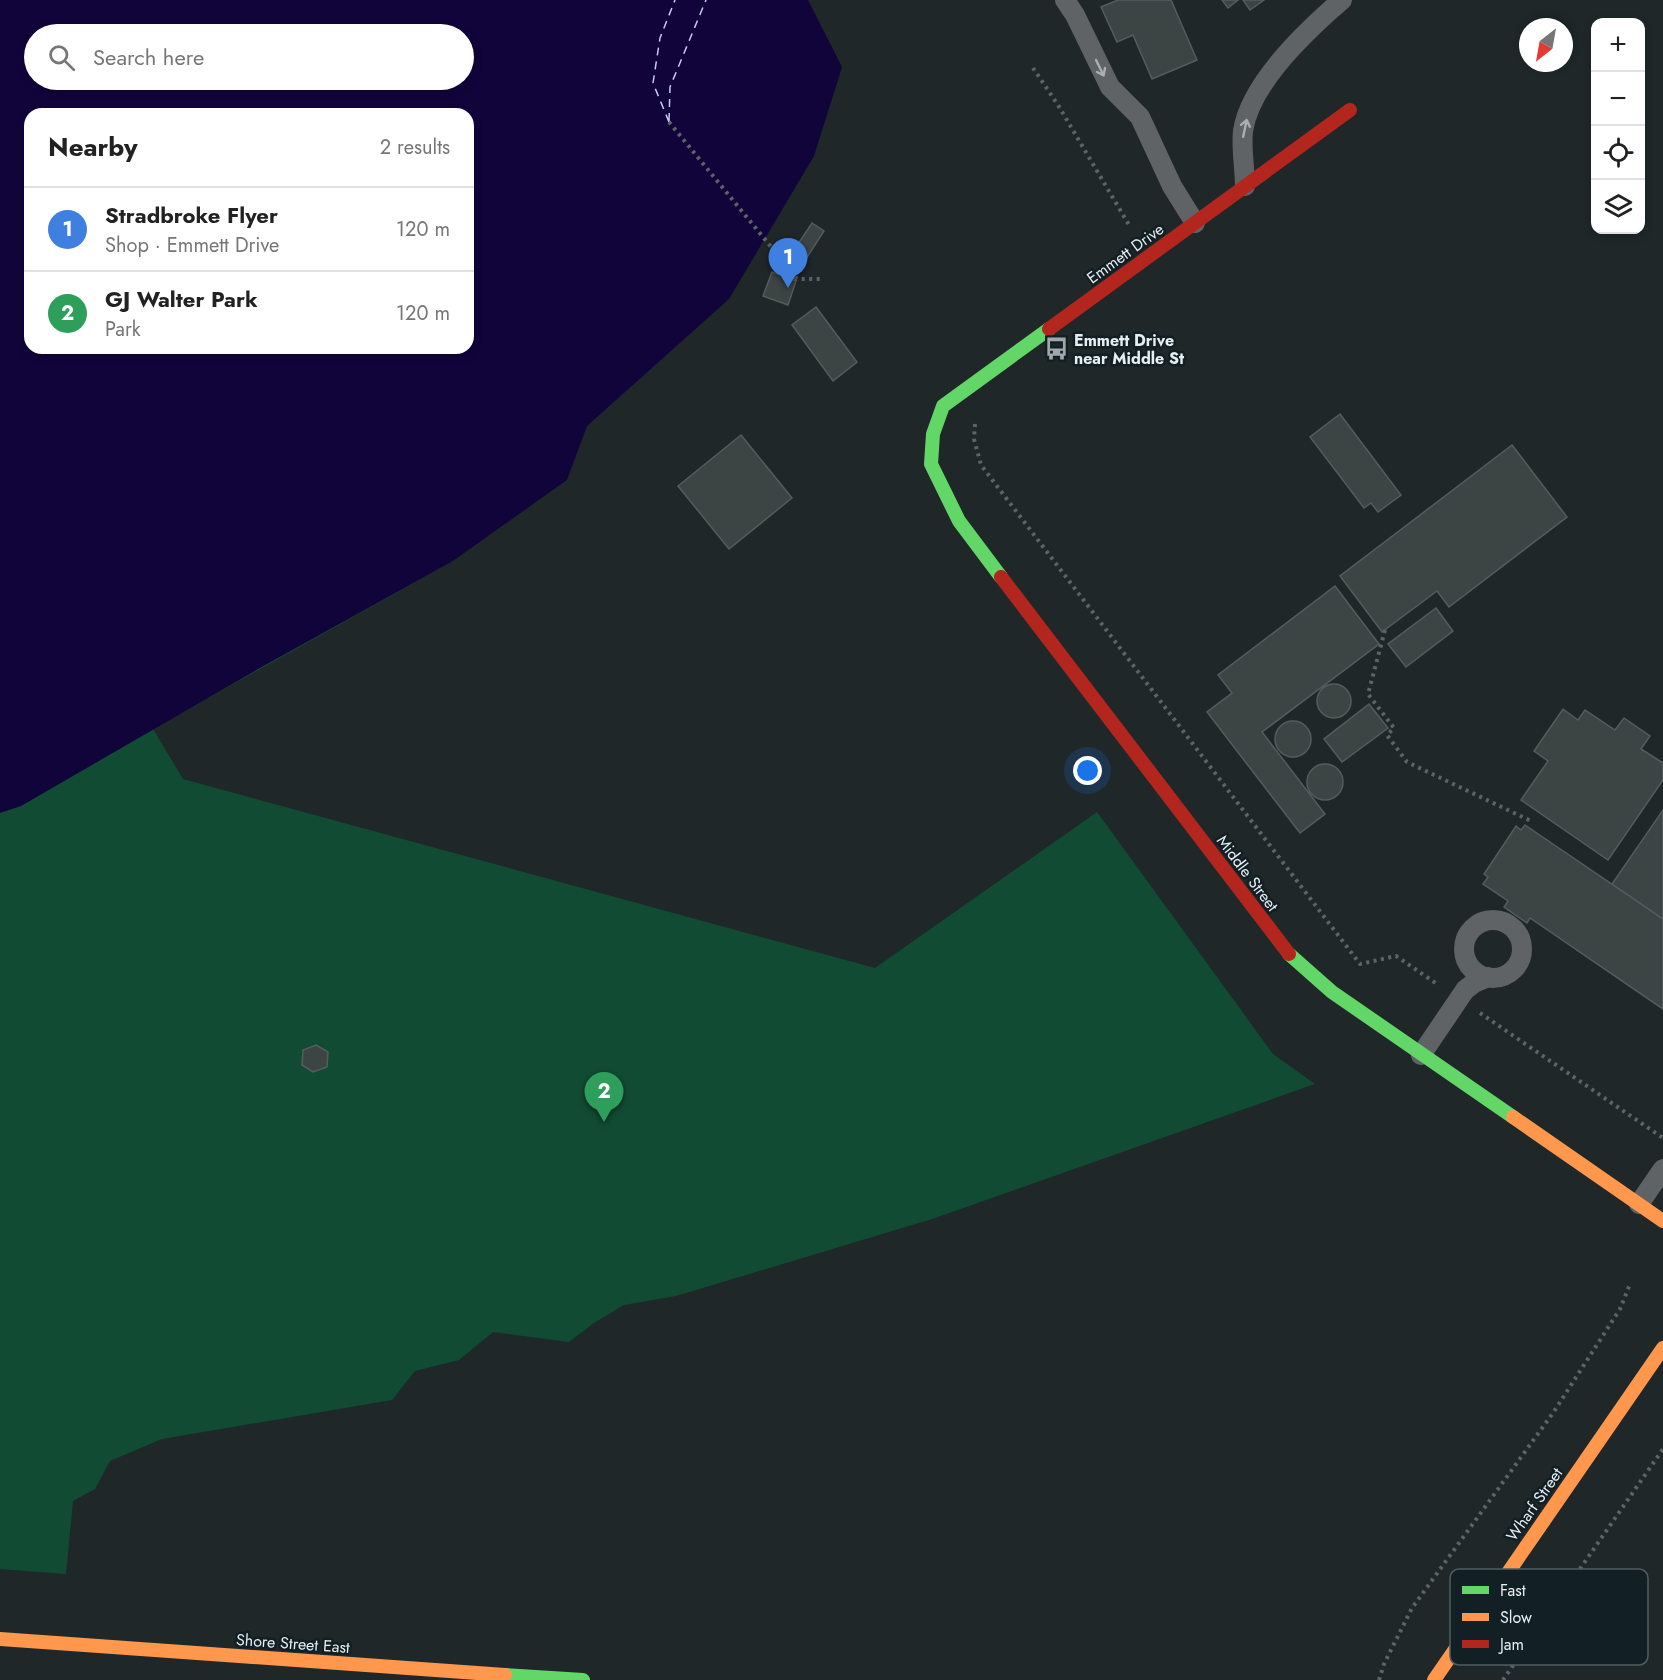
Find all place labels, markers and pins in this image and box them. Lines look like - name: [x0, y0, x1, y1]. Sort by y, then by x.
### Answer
- pin: 1: [768, 238, 808, 288]
- place label: Emmett Drive near Middle St: [1074, 329, 1185, 370]
- bus stop icon: Emmett Drive near Middle St: [1043, 336, 1069, 362]
- pin: 2: [584, 1072, 624, 1122]

